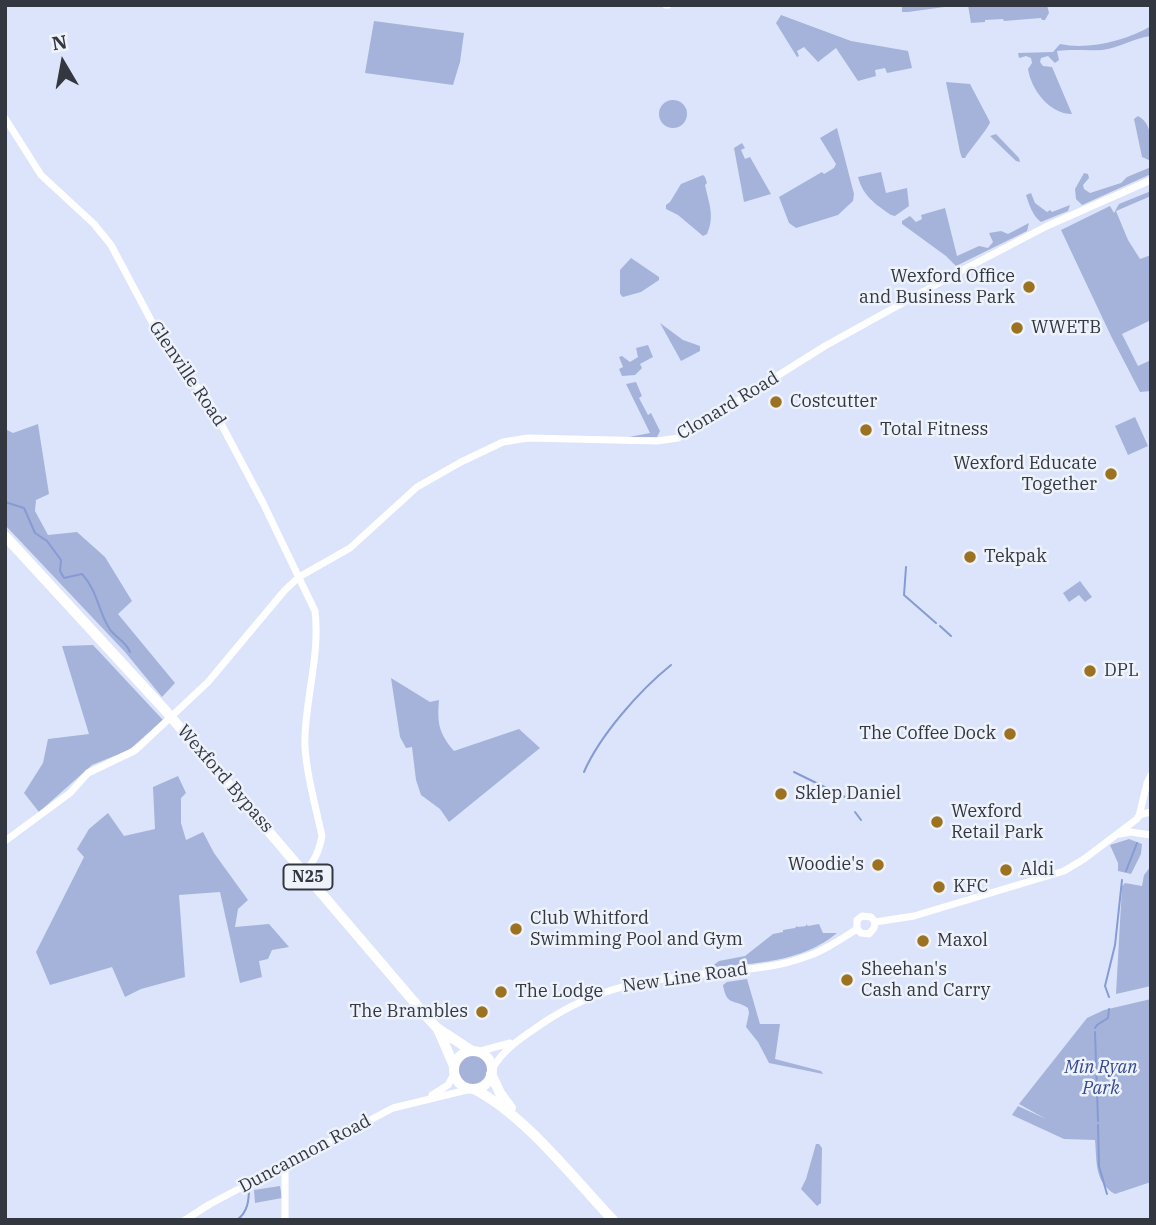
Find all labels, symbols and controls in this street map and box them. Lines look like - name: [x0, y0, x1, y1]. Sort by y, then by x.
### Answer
- north arrow: [28, 28, 98, 98]
- text: N: [50, 29, 69, 55]
- place label: Wexford Office and Business Park: [859, 266, 1015, 308]
- marker: Wexford Office and Business Park: [1021, 279, 1037, 295]
- street label: Glenville Road: [144, 317, 230, 431]
- place label: WWETB: [1031, 317, 1101, 339]
- marker: WWETB: [1009, 320, 1025, 336]
- street label: Clonard Road: [673, 367, 783, 445]
- place label: Costcutter: [790, 391, 877, 413]
- marker: Costcutter: [768, 394, 784, 410]
- place label: Total Fitness: [880, 419, 988, 441]
- marker: Total Fitness: [858, 422, 874, 438]
- place label: Wexford Educate Together: [953, 453, 1097, 496]
- marker: Wexford Educate Together: [1103, 466, 1119, 482]
- place label: Tekpak: [984, 546, 1047, 568]
- marker: Tekpak: [962, 549, 978, 565]
- place label: DPL: [1104, 660, 1139, 682]
- marker: DPL: [1082, 663, 1098, 679]
- street label: Wexford Bypass: [172, 721, 278, 837]
- place label: The Coffee Dock: [859, 723, 996, 745]
- marker: The Coffee Dock: [1002, 726, 1018, 742]
- place label: Sklep Daniel: [795, 783, 901, 805]
- marker: Sklep Daniel: [773, 786, 789, 802]
- place label: Wexford Retail Park: [951, 801, 1043, 844]
- marker: Wexford Retail Park: [929, 814, 945, 830]
- place label: Woodie's: [788, 854, 864, 876]
- marker: Woodie's: [870, 857, 886, 873]
- place label: Aldi: [1020, 859, 1054, 881]
- marker: Aldi: [998, 862, 1014, 878]
- road number: N25: [284, 864, 332, 890]
- place label: KFC: [953, 876, 988, 898]
- marker: KFC: [931, 879, 947, 895]
- place label: Club Whitford Swimming Pool and Gym: [530, 908, 743, 950]
- marker: Club Whitford Swimming Pool and Gym: [508, 921, 524, 937]
- place label: Maxol: [937, 930, 988, 952]
- marker: Maxol: [915, 933, 931, 949]
- street label: New Line Road: [621, 959, 749, 997]
- place label: Sheehan's Cash and Carry: [861, 959, 990, 1002]
- marker: Sheehan's Cash and Carry: [839, 972, 855, 988]
- place label: The Lodge: [515, 981, 603, 1003]
- marker: The Lodge: [493, 984, 509, 1000]
- place label: The Brambles: [350, 1001, 468, 1023]
- marker: The Brambles: [474, 1004, 490, 1020]
- park label: Min Ryan Park: [1064, 1057, 1138, 1100]
- street label: Duncannon Road: [235, 1110, 375, 1198]

